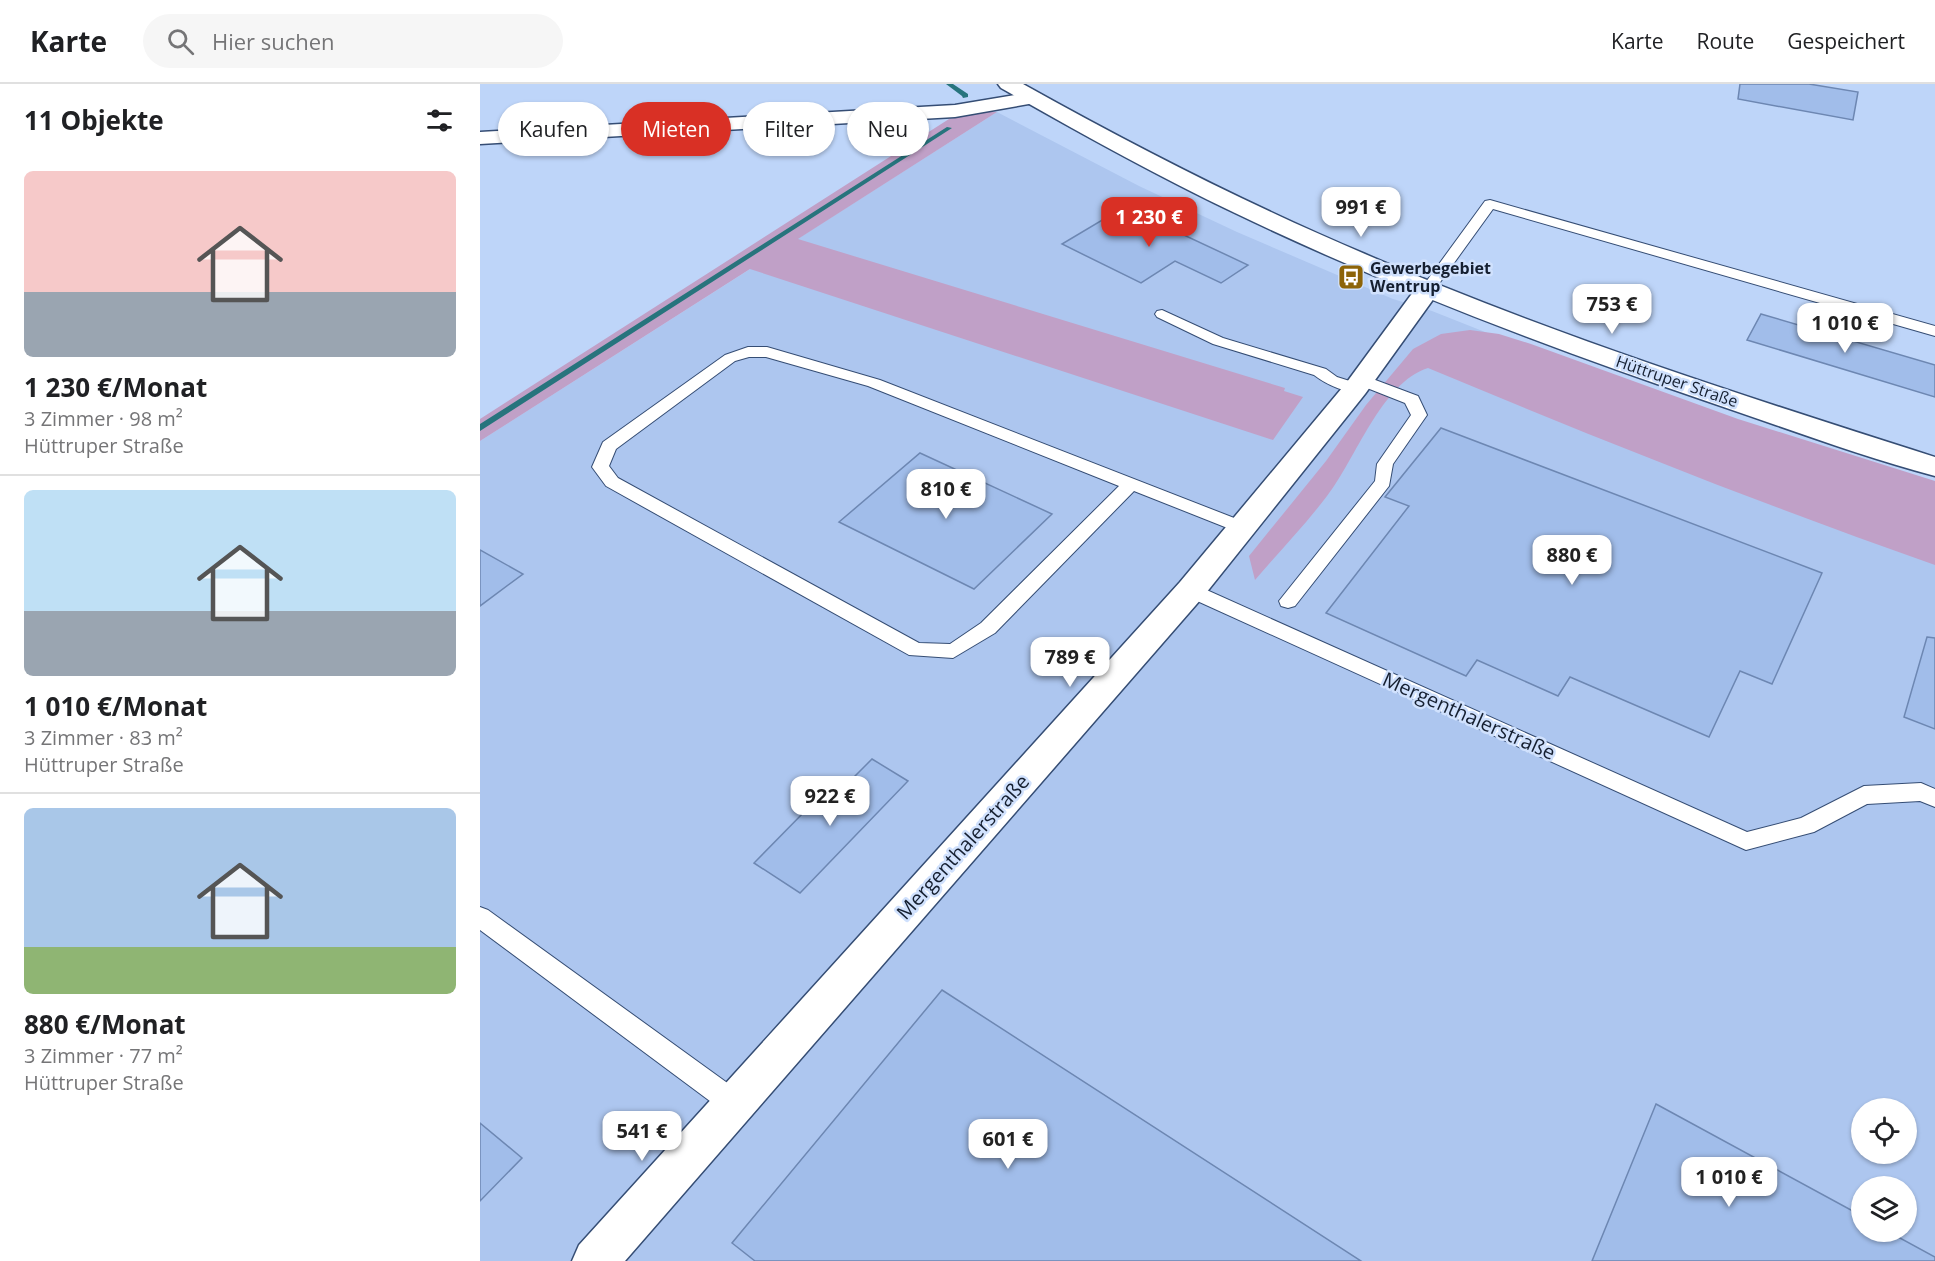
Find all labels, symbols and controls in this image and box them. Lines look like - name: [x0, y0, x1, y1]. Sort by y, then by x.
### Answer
- search box: [143, 14, 563, 68]
- text: Karte: [30, 22, 107, 60]
- icon: search: [164, 25, 197, 58]
- text: Hier suchen: [212, 26, 335, 56]
- text: Karte: [1611, 27, 1663, 55]
- text: Route: [1696, 27, 1754, 55]
- text: Gespeichert: [1787, 27, 1905, 55]
- text: 11 Objekte: [24, 102, 164, 138]
- chip: Kaufen: [498, 102, 609, 156]
- chip: Mieten: [621, 102, 731, 156]
- chip: Filter: [743, 102, 835, 156]
- chip: Neu: [847, 102, 929, 156]
- icon: filters: [423, 104, 456, 137]
- pin: 991 €: [1319, 187, 1403, 238]
- text: 991 €: [1336, 193, 1386, 220]
- pin: 1 230 €: [1094, 197, 1204, 248]
- text: 1 230 €: [1115, 203, 1183, 230]
- icon: home: [186, 210, 294, 318]
- place label: Gewerbegebiet Wentrup: [1370, 257, 1491, 297]
- bus stop icon: Gewerbegebiet Wentrup: [1336, 262, 1366, 292]
- pin: 753 €: [1570, 284, 1654, 335]
- text: 753 €: [1587, 290, 1637, 317]
- pin: 1 010 €: [1790, 303, 1900, 354]
- text: 1 010 €: [1811, 309, 1879, 336]
- street label: Hüttruper Straße: [1613, 350, 1741, 412]
- text: 1 230 €/Monat: [24, 369, 207, 405]
- text: 3 Zimmer · 98 m²: [24, 405, 183, 432]
- text: Hüttruper Straße: [24, 432, 184, 459]
- pin: 810 €: [904, 469, 988, 520]
- text: 810 €: [921, 475, 971, 502]
- icon: home: [186, 529, 294, 637]
- pin: 880 €: [1530, 535, 1614, 586]
- text: 880 €: [1547, 541, 1597, 568]
- pin: 789 €: [1028, 637, 1112, 688]
- text: 789 €: [1045, 643, 1095, 670]
- street label: Mergenthalerstraße: [1379, 665, 1560, 766]
- text: 1 010 €/Monat: [24, 688, 207, 724]
- text: 3 Zimmer · 83 m²: [24, 724, 183, 751]
- text: Hüttruper Straße: [24, 751, 184, 778]
- street label: Mergenthalerstraße: [890, 768, 1035, 925]
- pin: 922 €: [788, 776, 872, 827]
- text: 922 €: [805, 782, 855, 809]
- icon: home: [186, 847, 294, 955]
- text: 880 €/Monat: [24, 1006, 186, 1042]
- text: 3 Zimmer · 77 m²: [24, 1042, 183, 1069]
- text: Hüttruper Straße: [24, 1069, 184, 1096]
- map controls: [1851, 1098, 1917, 1242]
- button: locate: [1851, 1098, 1917, 1164]
- pin: 541 €: [600, 1111, 684, 1162]
- text: 541 €: [617, 1117, 667, 1144]
- pin: 601 €: [966, 1119, 1050, 1170]
- text: 601 €: [983, 1125, 1033, 1152]
- pin: 1 010 €: [1674, 1157, 1784, 1208]
- text: 1 010 €: [1695, 1163, 1763, 1190]
- button: layers: [1851, 1176, 1917, 1242]

